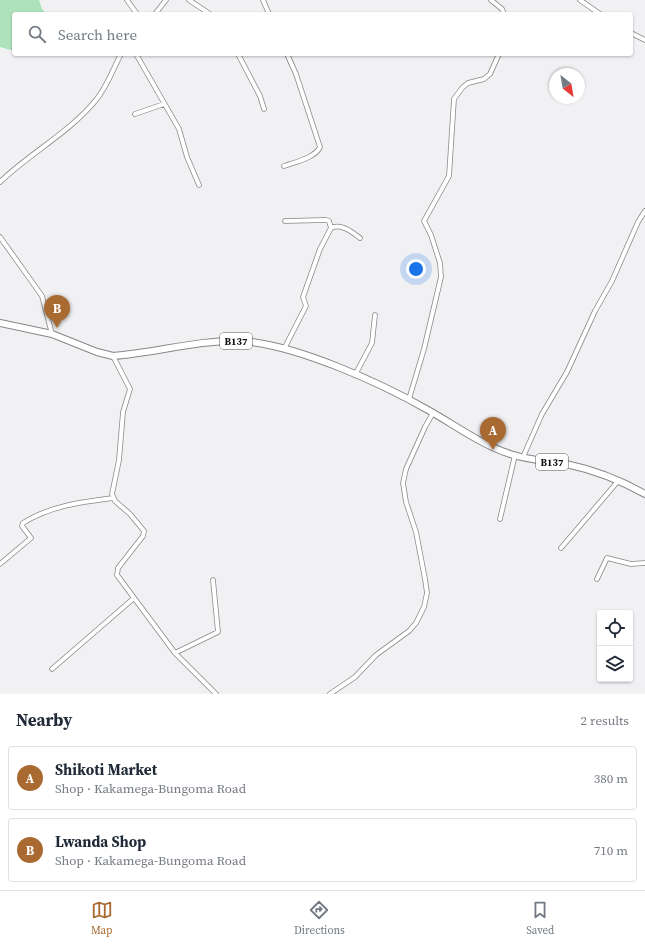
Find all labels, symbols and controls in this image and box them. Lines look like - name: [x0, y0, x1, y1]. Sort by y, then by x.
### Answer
- search box: [12, 12, 633, 56]
- icon: search: [26, 23, 48, 45]
- text: Search here: [58, 24, 137, 45]
- north arrow: [549, 68, 585, 104]
- your location: [406, 259, 426, 279]
- pin: B: [44, 295, 70, 328]
- road number: B137: [220, 333, 252, 349]
- pin: A: [480, 417, 506, 450]
- road number: B137: [536, 454, 568, 470]
- map controls: [597, 610, 633, 682]
- button: locate: [597, 610, 633, 646]
- button: layers: [597, 646, 633, 682]
- text: Nearby: [16, 708, 72, 732]
- text: 2 results: [581, 712, 629, 729]
- text: Shikoti Market: [55, 759, 157, 780]
- text: A: [26, 770, 34, 787]
- text: 380 m: [594, 770, 628, 787]
- text: Shop · Kakamega-Bungoma Road: [55, 780, 246, 797]
- text: Lwanda Shop: [55, 831, 146, 852]
- text: B: [26, 842, 34, 859]
- text: 710 m: [594, 842, 628, 859]
- text: Shop · Kakamega-Bungoma Road: [55, 852, 246, 869]
- tab: Map: [91, 899, 113, 938]
- tab: Directions: [294, 899, 345, 938]
- tab: Saved: [526, 899, 554, 938]

